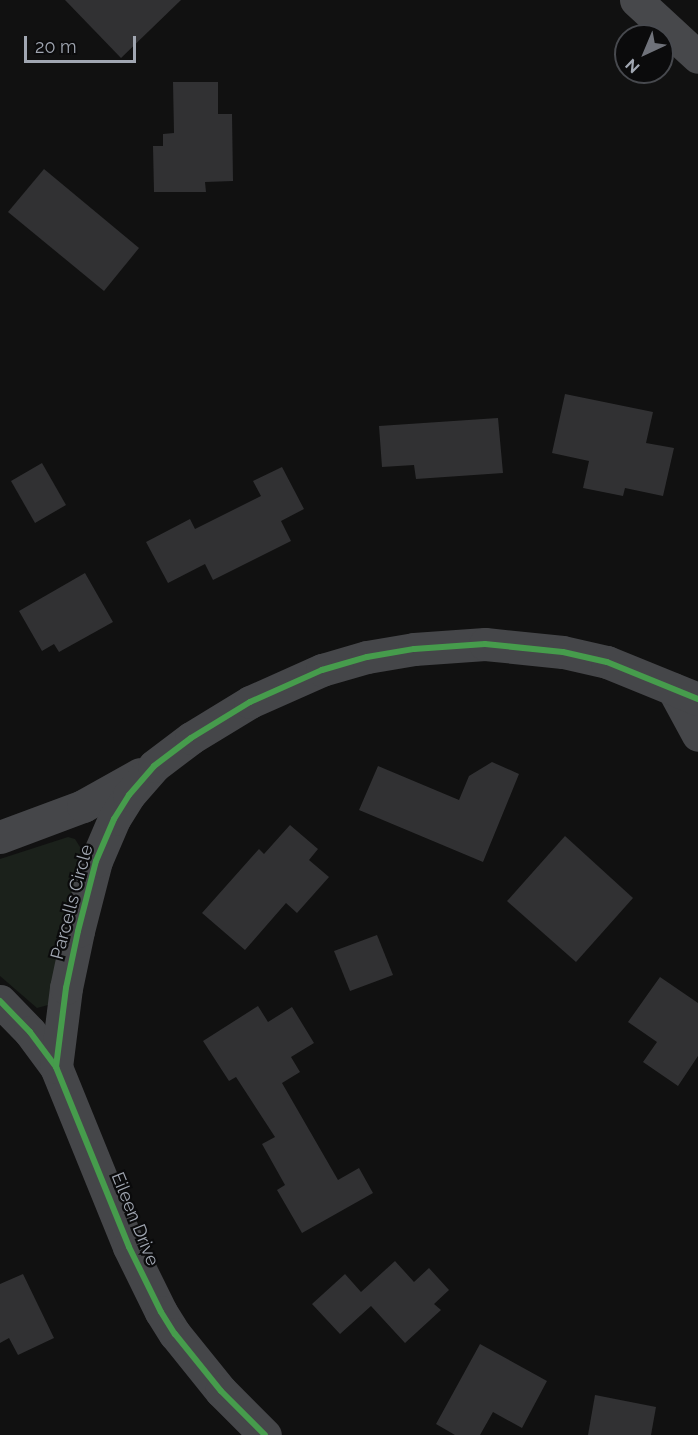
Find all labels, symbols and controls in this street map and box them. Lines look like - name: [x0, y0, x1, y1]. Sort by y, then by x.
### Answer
- scale bar: [27, 24, 140, 62]
- north arrow: [614, 24, 674, 84]
- text: 20 m: [35, 36, 77, 57]
- text: N: [622, 55, 644, 77]
- street label: Parcells Circle: [46, 842, 98, 962]
- street label: Eileen Drive: [106, 1169, 164, 1269]

